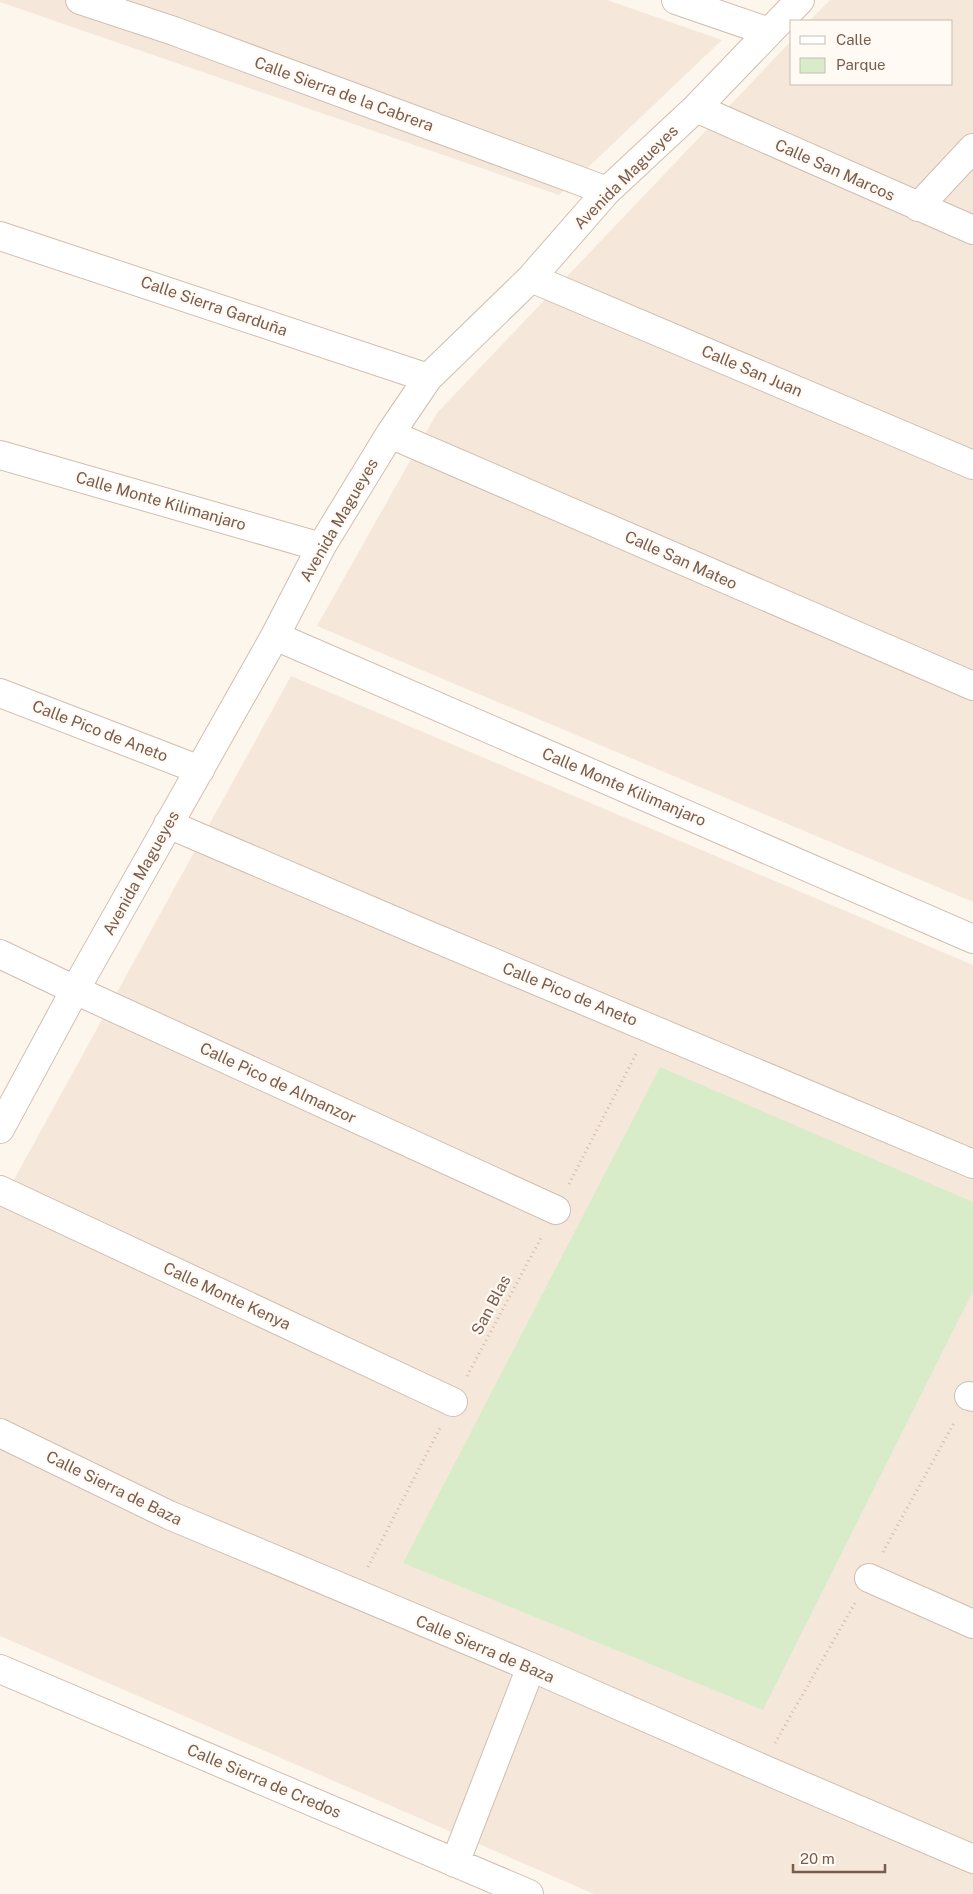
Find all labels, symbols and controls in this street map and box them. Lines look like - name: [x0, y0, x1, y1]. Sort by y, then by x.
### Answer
- legend: [790, 20, 953, 85]
- text: Calle: [836, 31, 872, 48]
- street label: Calle Sierra de la Cabrera: [252, 53, 436, 135]
- text: Parque: [836, 56, 886, 73]
- street label: Avenida Magueyes: [570, 121, 682, 233]
- street label: Calle San Marcos: [772, 135, 898, 205]
- street label: Calle Sierra Garduña: [138, 272, 290, 340]
- street label: Calle San Juan: [699, 341, 805, 401]
- street label: Avenida Magueyes: [296, 455, 382, 585]
- street label: Calle Monte Kilimanjaro: [74, 468, 248, 534]
- street label: Calle San Mateo: [622, 527, 740, 593]
- street label: Calle Pico de Aneto: [29, 696, 171, 766]
- street label: Calle Monte Kilimanjaro: [539, 744, 709, 830]
- street label: Avenida Magueyes: [99, 807, 183, 939]
- street label: Calle Pico de Aneto: [500, 958, 640, 1030]
- street label: Calle Pico de Almanzor: [197, 1038, 359, 1128]
- street label: Calle Monte Kenya: [160, 1258, 294, 1334]
- street label: San Blas: [467, 1272, 515, 1338]
- street label: Calle Sierra de Baza: [43, 1447, 185, 1529]
- street label: Calle Sierra de Baza: [413, 1611, 557, 1687]
- street label: Calle Sierra de Credos: [184, 1740, 344, 1822]
- scale bar: [793, 1842, 886, 1874]
- text: 20 m: [800, 1850, 835, 1867]

